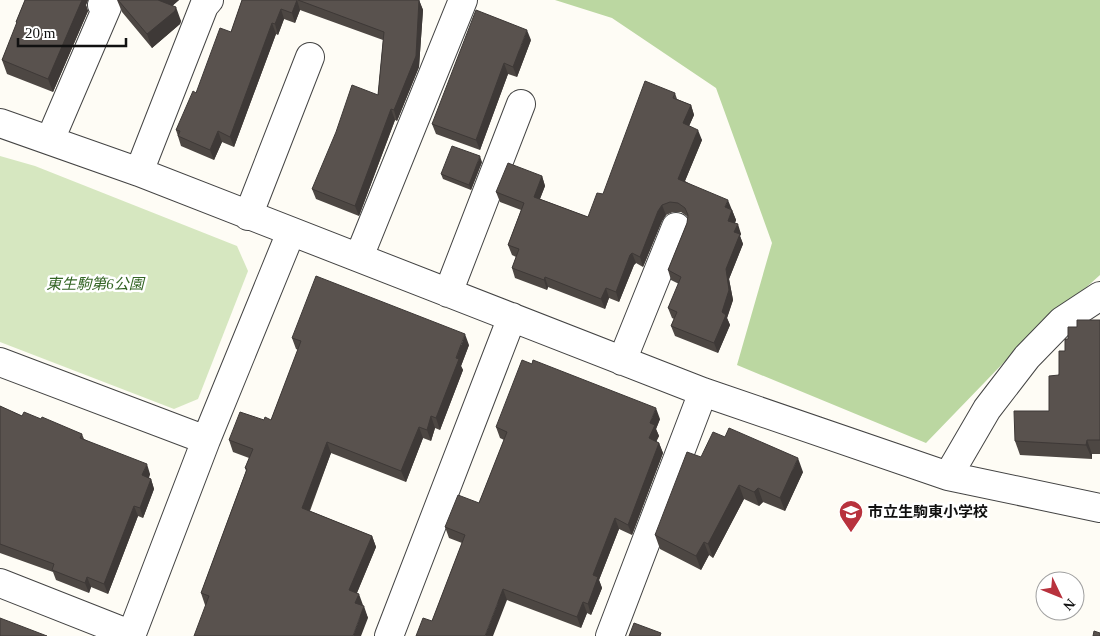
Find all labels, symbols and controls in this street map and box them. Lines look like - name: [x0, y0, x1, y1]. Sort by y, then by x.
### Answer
- scale bar: [18, 15, 125, 47]
- text: 20 m: [25, 25, 56, 41]
- park label: 東生駒第6公園: [46, 276, 146, 292]
- school or university icon: 市立生駒東小学校: [838, 499, 864, 533]
- place label: 市立生駒東小学校: [868, 504, 988, 520]
- north arrow: [1035, 571, 1085, 621]
- text: N: [1060, 596, 1078, 613]

